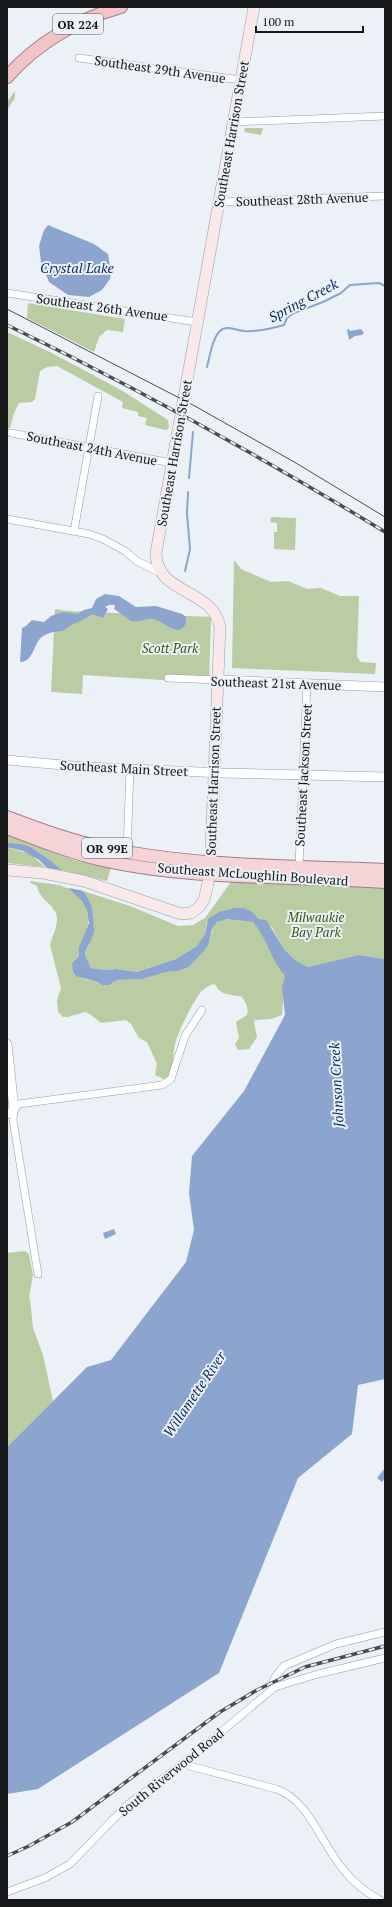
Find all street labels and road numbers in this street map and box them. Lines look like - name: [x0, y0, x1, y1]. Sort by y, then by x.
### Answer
- road number: OR 224: [53, 14, 103, 34]
- street label: Southeast 29th Avenue: [93, 51, 227, 87]
- street label: Southeast Harrison Street: [209, 59, 253, 209]
- street label: Southeast 28th Avenue: [235, 188, 369, 210]
- street label: Southeast 26th Avenue: [35, 289, 169, 325]
- street label: Southeast Harrison Street: [152, 378, 196, 528]
- street label: Southeast 24th Avenue: [25, 427, 159, 469]
- street label: Southeast 21st Avenue: [210, 672, 342, 694]
- street label: Southeast Jackson Street: [290, 703, 316, 847]
- street label: Southeast Harrison Street: [201, 706, 225, 856]
- street label: Southeast Main Street: [60, 756, 189, 780]
- road number: OR 99E: [82, 838, 132, 858]
- street label: Southeast McLoughlin Boulevard: [157, 858, 349, 890]
- street label: South Riverwood Road: [115, 1724, 227, 1820]

